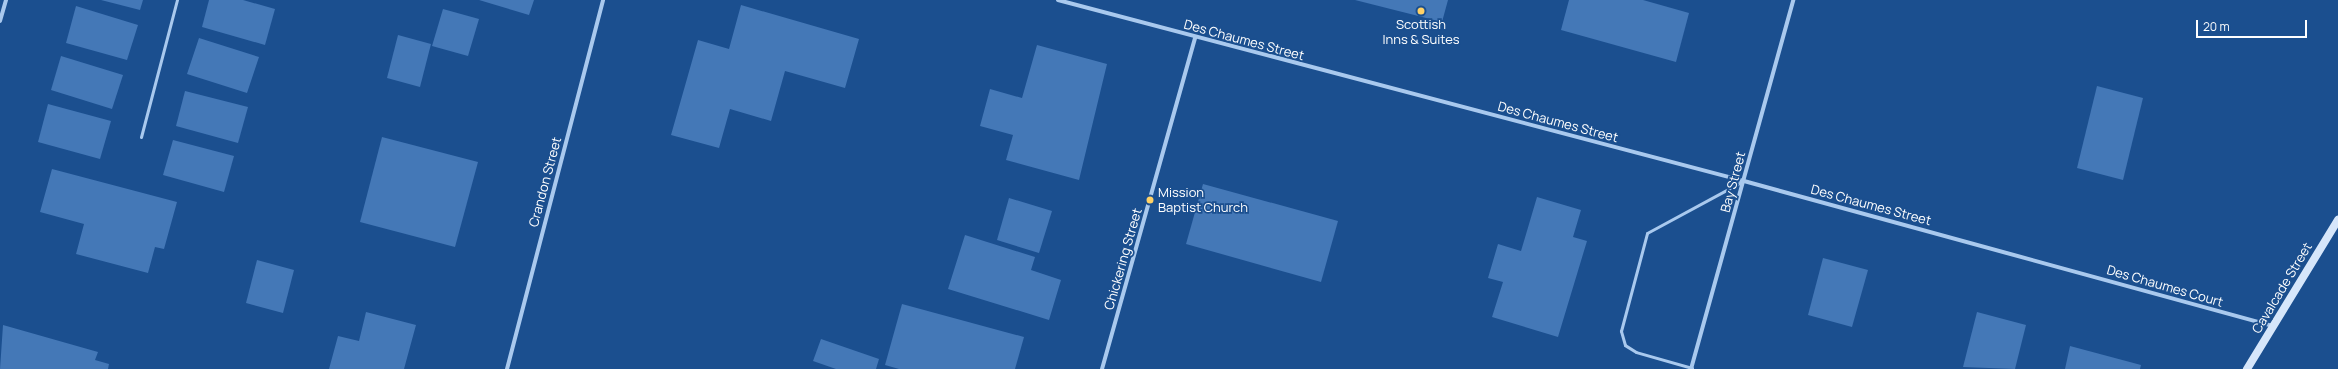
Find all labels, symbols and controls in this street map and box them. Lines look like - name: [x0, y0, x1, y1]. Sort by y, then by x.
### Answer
- marker: Scottish Inns & Suites: [1416, 6, 1426, 16]
- scale bar: [2198, 12, 2309, 38]
- street label: Des Chaumes Street: [1182, 16, 1306, 64]
- place label: Scottish Inns & Suites: [1382, 17, 1460, 48]
- text: 20 m: [2203, 18, 2230, 35]
- street label: Des Chaumes Street: [1496, 98, 1620, 146]
- street label: Crandon Street: [525, 135, 565, 229]
- street label: Bay Street: [1717, 150, 1749, 214]
- street label: Des Chaumes Street: [1809, 181, 1933, 229]
- place label: Mission Baptist Church: [1158, 185, 1248, 216]
- marker: Mission Baptist Church: [1145, 195, 1155, 205]
- street label: Chickering Street: [1101, 206, 1145, 312]
- street label: Cavalcade Street: [2249, 240, 2315, 336]
- street label: Des Chaumes Court: [2105, 262, 2225, 310]

